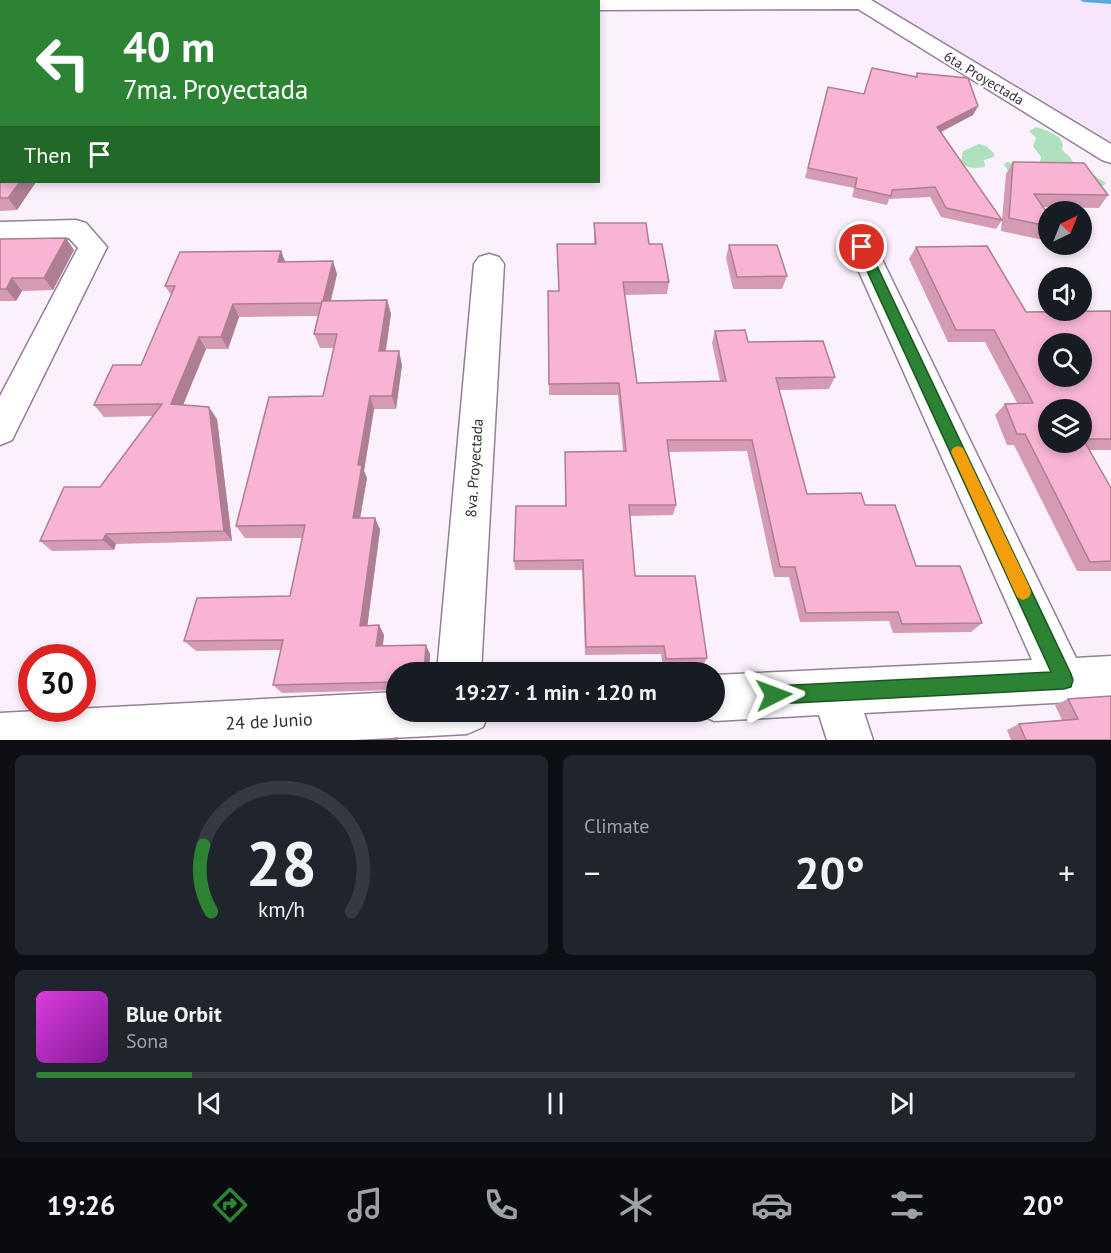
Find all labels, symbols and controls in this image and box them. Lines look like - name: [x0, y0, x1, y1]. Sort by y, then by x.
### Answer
- text: 40 m: [123, 19, 215, 74]
- icon: left: [24, 24, 102, 102]
- street label: 6ta. Proyectada: [941, 47, 1027, 109]
- text: 7ma. Proyectada: [123, 72, 309, 106]
- icon: arrive: [83, 138, 116, 171]
- text: Then: [24, 141, 71, 169]
- north arrow: [1038, 201, 1092, 255]
- map controls: [1038, 201, 1092, 453]
- pin: [836, 221, 887, 272]
- icon: arrive: [845, 230, 878, 263]
- button: sound: [1038, 267, 1092, 321]
- button: search: [1038, 333, 1092, 387]
- button: layers: [1038, 399, 1092, 453]
- street label: 8va. Proyectada: [461, 418, 487, 518]
- speed limit sign: 30: [18, 644, 96, 722]
- position arrow: [742, 663, 806, 727]
- text: 19:27 · 1 min · 120 m: [454, 678, 657, 706]
- street label: 24 de Junio: [225, 707, 313, 735]
- text: Climate: [584, 813, 650, 839]
- text: 28: [246, 822, 317, 903]
- text: 20°: [794, 843, 865, 901]
- text: −: [584, 851, 601, 894]
- text: +: [1058, 851, 1075, 894]
- text: km/h: [258, 895, 305, 923]
- text: Blue Orbit: [126, 1000, 222, 1028]
- text: Sona: [126, 1028, 168, 1054]
- icon: previous: [193, 1087, 226, 1120]
- icon: pause: [539, 1087, 572, 1120]
- icon: next: [885, 1087, 918, 1120]
- icon: directions: [209, 1184, 251, 1226]
- icon: music: [344, 1184, 386, 1226]
- icon: phone: [480, 1184, 522, 1226]
- icon: climate: [615, 1184, 657, 1226]
- icon: car: [751, 1184, 793, 1226]
- icon: filters: [886, 1184, 928, 1226]
- text: 19:26: [47, 1188, 115, 1222]
- text: 20°: [1022, 1188, 1064, 1222]

